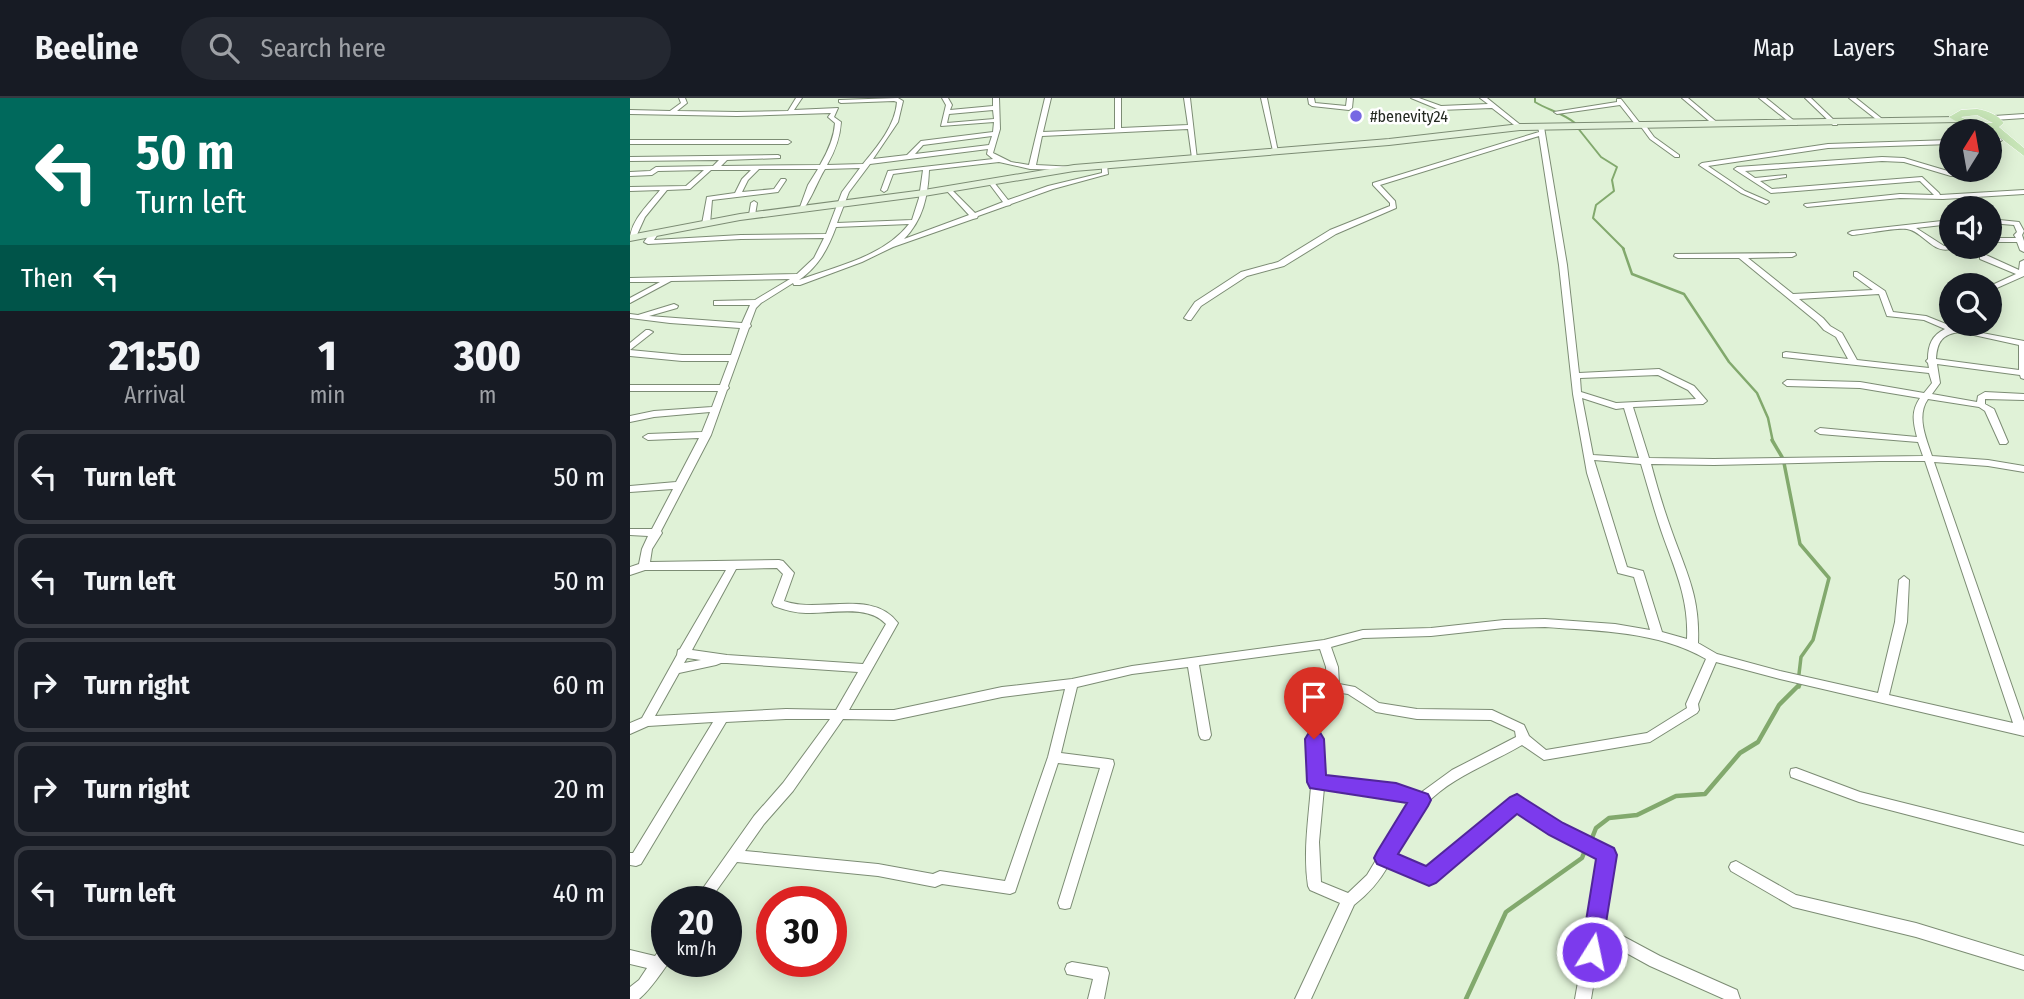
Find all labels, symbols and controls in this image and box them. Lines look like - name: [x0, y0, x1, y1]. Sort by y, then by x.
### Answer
- search box: [181, 17, 671, 80]
- text: Beeline: [35, 28, 139, 68]
- icon: search: [205, 29, 243, 67]
- text: Search here: [261, 33, 386, 64]
- text: Map: [1753, 34, 1795, 62]
- text: Layers: [1833, 34, 1895, 62]
- text: Share: [1933, 34, 1989, 62]
- place label: #benevity24: [1370, 107, 1448, 126]
- marker: #benevity24: [1348, 108, 1364, 124]
- north arrow: [1939, 119, 2002, 182]
- map controls: [1939, 119, 2002, 336]
- text: 50 m: [136, 123, 234, 182]
- icon: left: [21, 126, 112, 217]
- text: Turn left: [136, 183, 246, 221]
- button: sound: [1939, 196, 2002, 259]
- icon: left: [87, 259, 125, 297]
- text: Then: [21, 263, 73, 294]
- button: search: [1939, 273, 2002, 336]
- text: 21:50: [109, 331, 201, 381]
- text: 1: [318, 331, 337, 381]
- text: 300: [454, 331, 521, 381]
- text: Arrival: [124, 381, 185, 409]
- text: min: [310, 381, 345, 409]
- text: m: [479, 381, 496, 409]
- icon: left: [25, 458, 63, 496]
- text: Turn left: [84, 462, 176, 493]
- text: 50 m: [553, 462, 605, 493]
- icon: left: [25, 562, 63, 600]
- text: Turn left: [84, 566, 176, 597]
- text: 50 m: [553, 566, 605, 597]
- icon: right: [25, 666, 63, 704]
- pin: [1284, 667, 1344, 739]
- text: Turn right: [84, 670, 190, 701]
- text: 60 m: [552, 670, 605, 701]
- icon: arrive: [1295, 678, 1333, 716]
- icon: right: [25, 770, 63, 808]
- text: Turn right: [84, 774, 190, 805]
- text: 20 m: [554, 774, 605, 805]
- icon: left: [25, 874, 63, 912]
- text: Turn left: [84, 878, 176, 909]
- text: 40 m: [553, 878, 605, 909]
- speed limit sign: 30: [756, 886, 847, 977]
- text: 20: [679, 901, 714, 943]
- position arrow: [1555, 915, 1629, 989]
- text: km/h: [676, 938, 717, 960]

